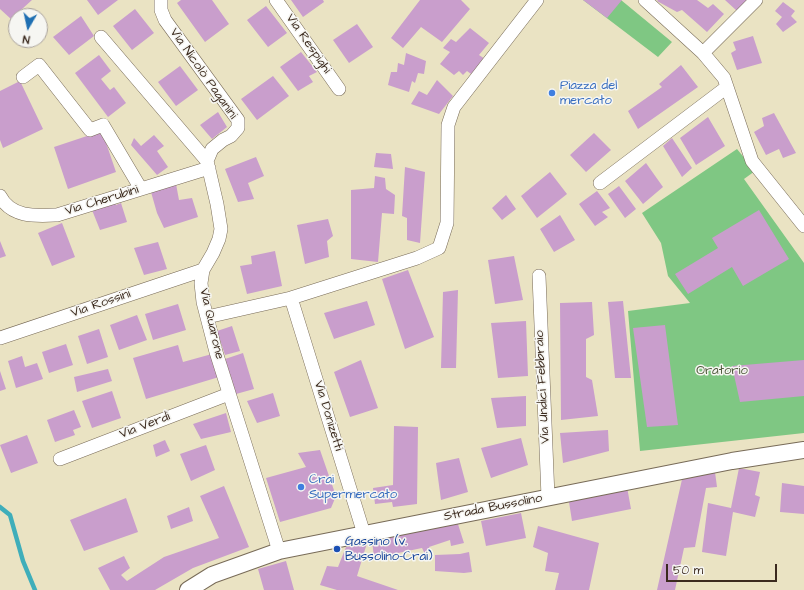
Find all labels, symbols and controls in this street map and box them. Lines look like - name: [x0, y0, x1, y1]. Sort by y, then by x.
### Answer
- north arrow: [8, 8, 48, 48]
- street label: Via Respighi: [282, 11, 334, 77]
- street label: Via Nicolò Paganini: [166, 26, 240, 122]
- text: N: [22, 31, 31, 47]
- place label: Piazza del mercato: [560, 78, 617, 109]
- marker: Piazza del mercato: [547, 88, 557, 98]
- street label: Via Cherubini: [63, 182, 141, 220]
- street label: Via Rossini: [69, 287, 133, 321]
- street label: Via Quarone: [195, 287, 227, 361]
- street label: Via Undici Febbraio: [532, 330, 554, 444]
- park label: Oratorio: [696, 363, 748, 379]
- street label: Via Donizetti: [310, 379, 346, 453]
- street label: Via Verdi: [117, 409, 173, 443]
- place label: Crai Supermercato: [309, 472, 397, 503]
- marker: Crai Supermercato: [296, 482, 306, 492]
- street label: Strada Bussolino: [442, 491, 544, 525]
- place label: Gassino (v. Bussolino-Crai): [345, 534, 433, 565]
- marker: Gassino (v. Bussolino-Crai): [332, 544, 342, 554]
- scale bar: [668, 556, 779, 582]
- text: 50 m: [673, 562, 703, 579]

